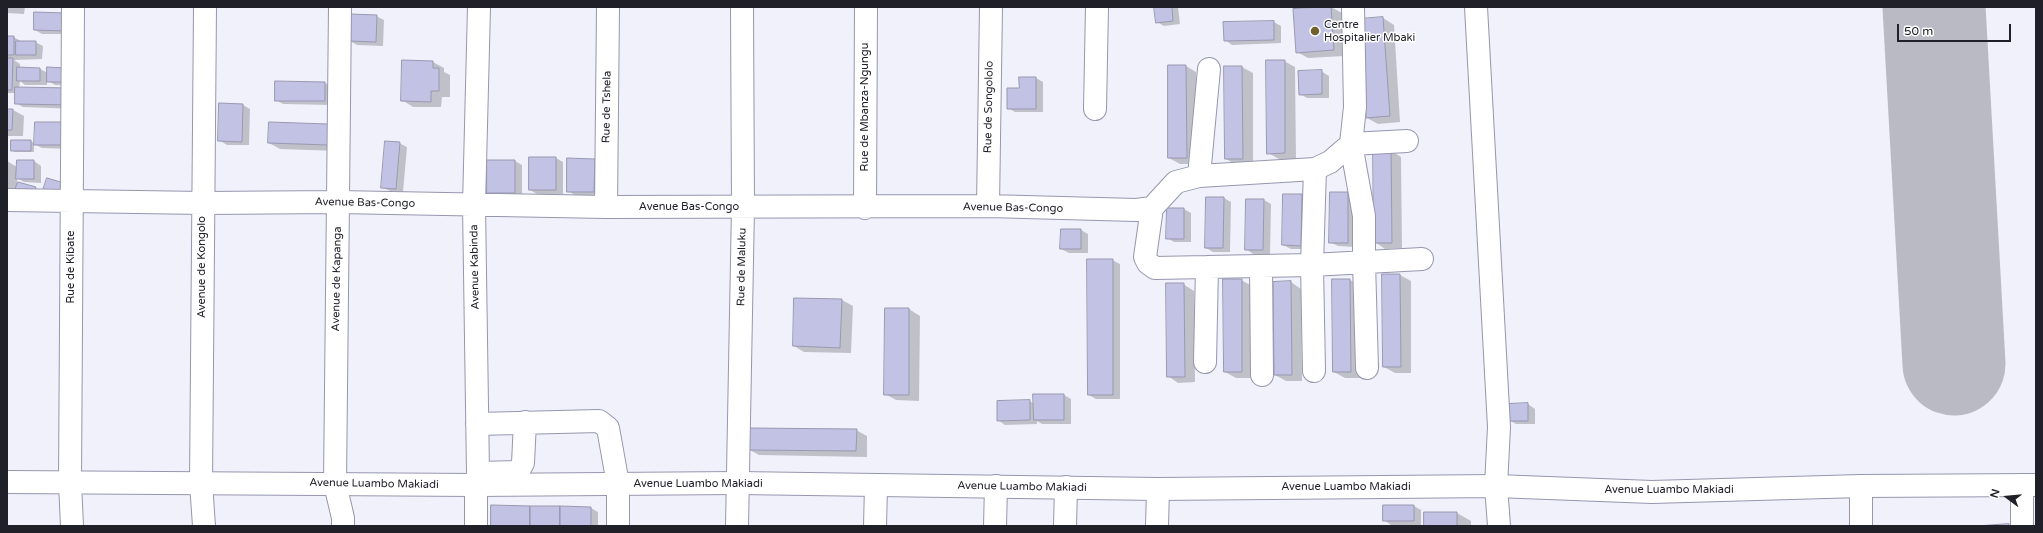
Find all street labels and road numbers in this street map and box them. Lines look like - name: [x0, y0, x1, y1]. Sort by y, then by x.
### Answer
- street label: Rue de Mbanza-Ngungu: [858, 43, 872, 171]
- street label: Rue de Songololo: [982, 61, 996, 153]
- street label: Rue de Tshela: [600, 71, 614, 143]
- street label: Avenue Bas-Congo: [315, 196, 415, 210]
- street label: Avenue Bas-Congo: [639, 200, 739, 214]
- street label: Avenue Bas-Congo: [963, 201, 1063, 215]
- street label: Avenue de Kongolo: [195, 216, 209, 318]
- street label: Avenue Kabinda: [468, 224, 482, 310]
- street label: Avenue de Kapanga: [329, 227, 345, 331]
- street label: Rue de Maluku: [735, 228, 749, 306]
- street label: Rue de Kibate: [64, 230, 78, 304]
- street label: Avenue Luambo Makiadi: [309, 476, 439, 492]
- street label: Avenue Luambo Makiadi: [633, 477, 763, 491]
- street label: Avenue Luambo Makiadi: [957, 479, 1087, 495]
- street label: Avenue Luambo Makiadi: [1281, 480, 1411, 494]
- street label: Avenue Luambo Makiadi: [1604, 483, 1734, 497]

